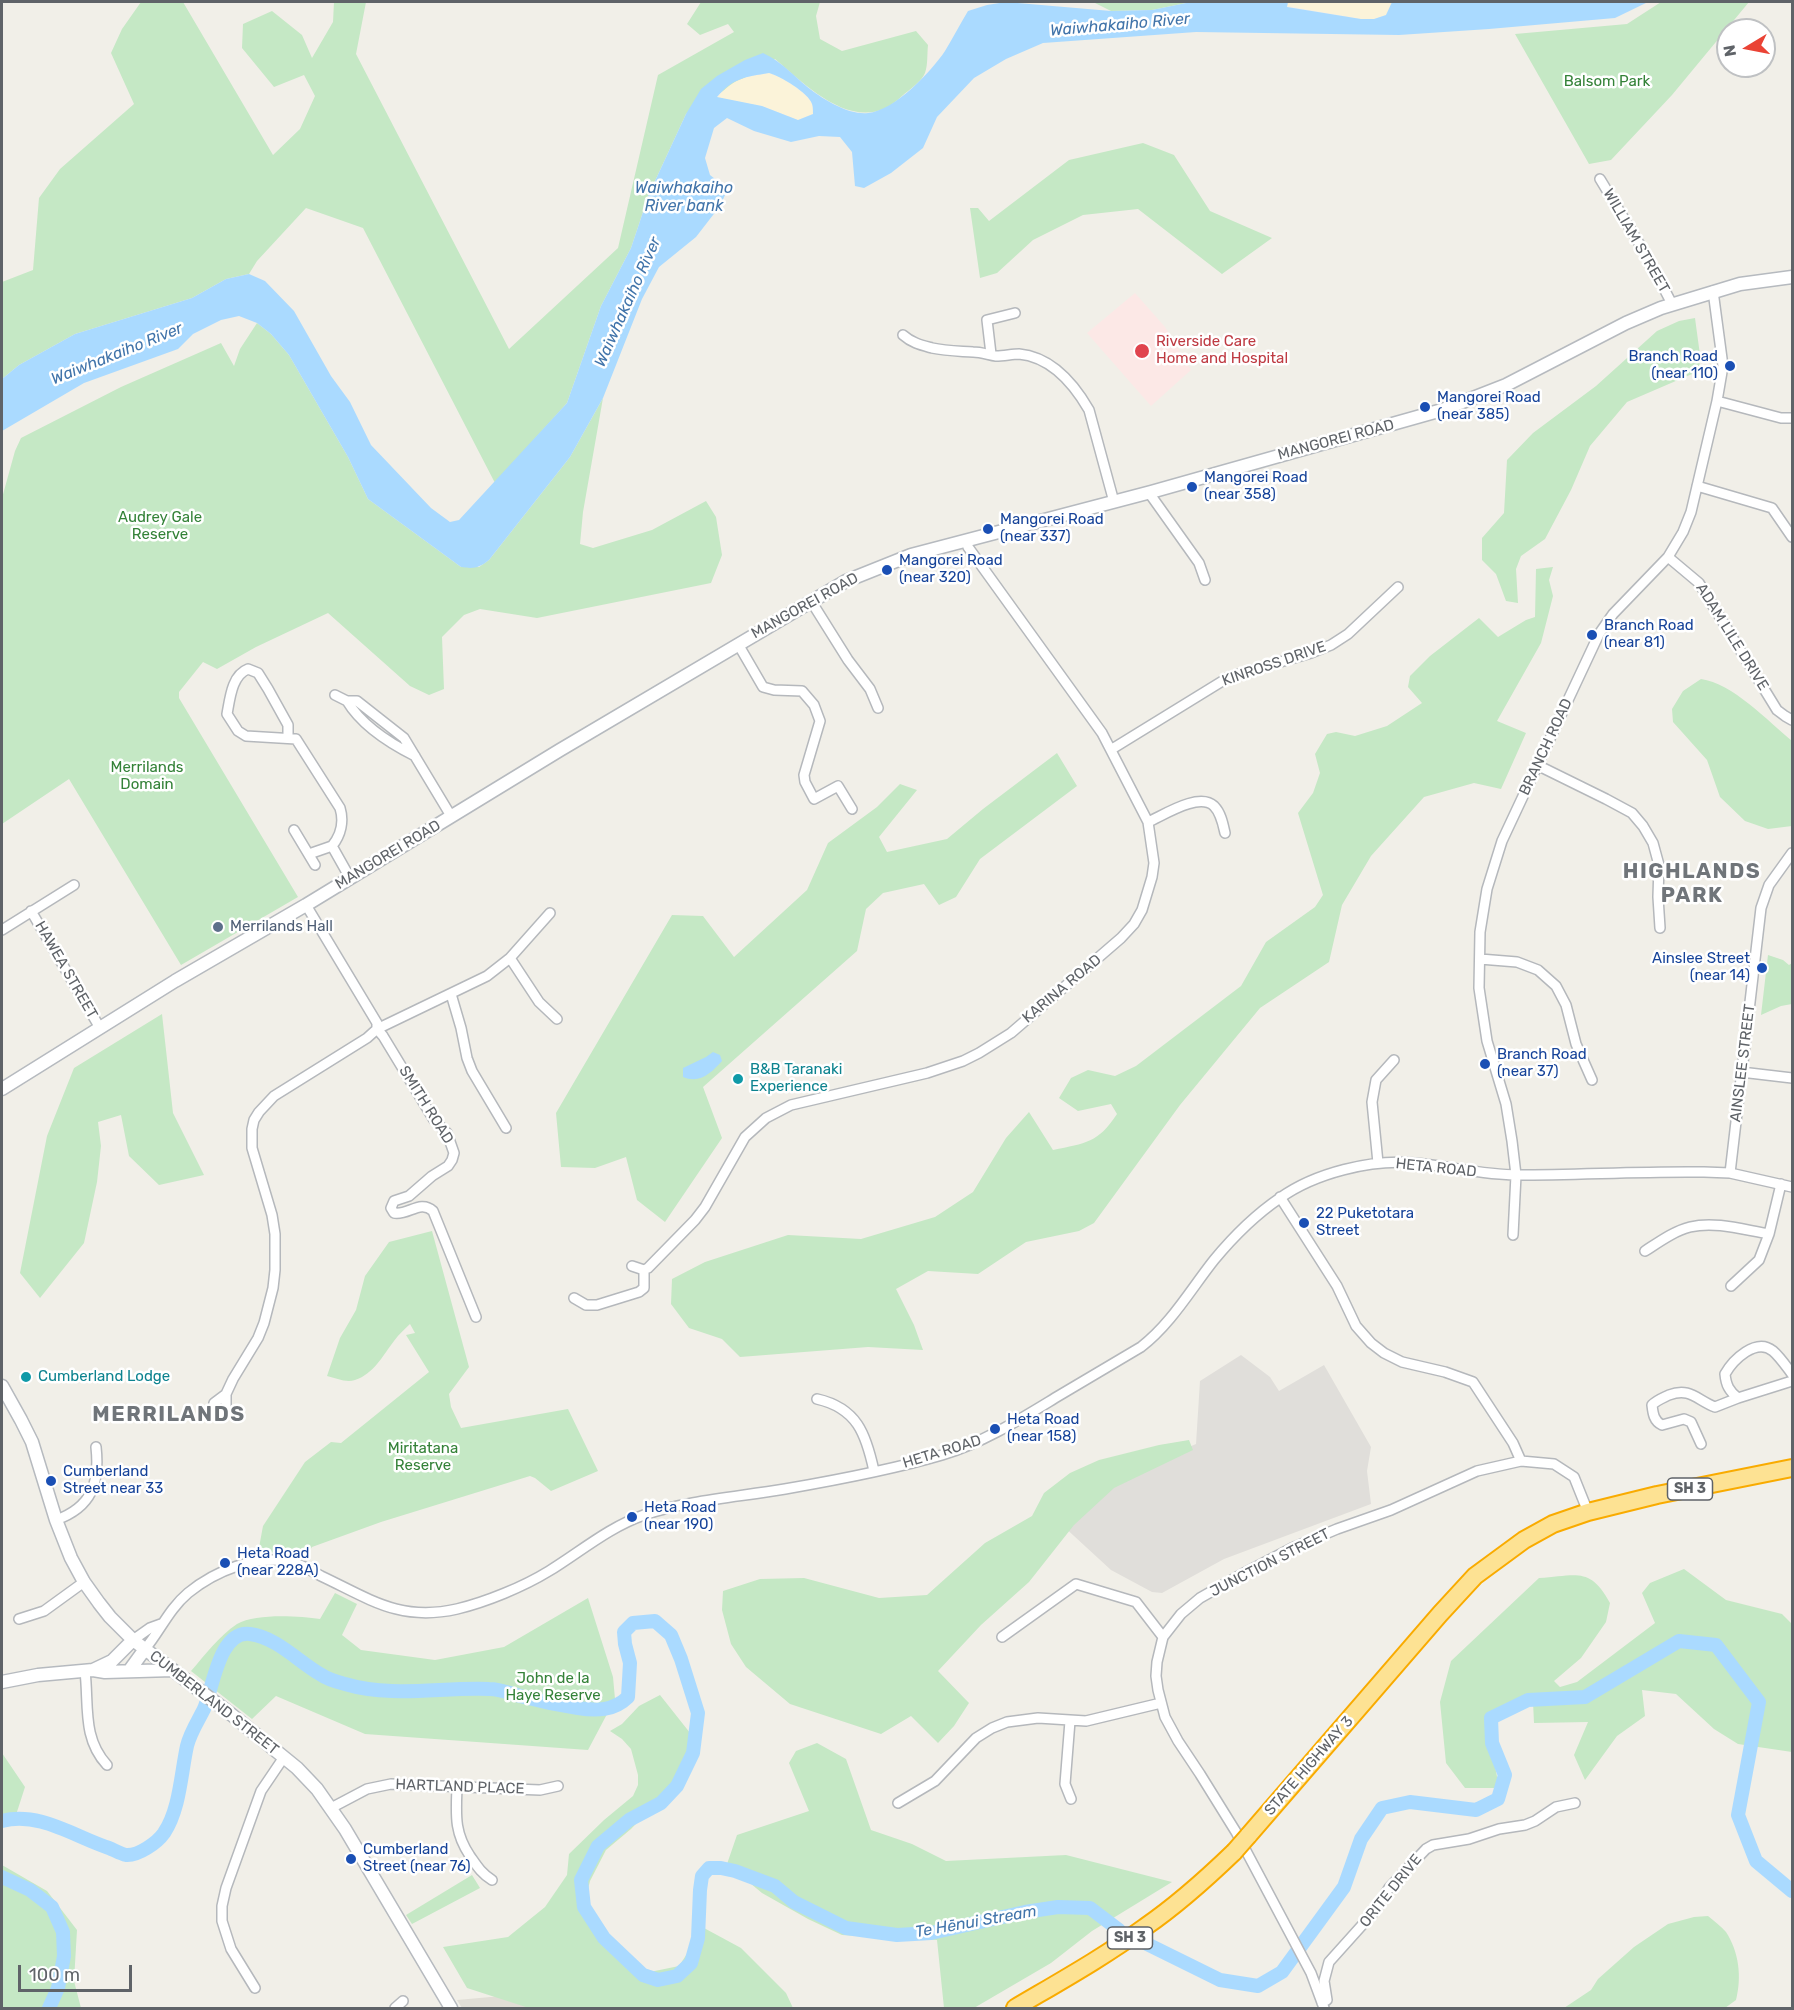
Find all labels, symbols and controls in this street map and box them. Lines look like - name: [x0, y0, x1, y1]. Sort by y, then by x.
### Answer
- water label: Waiwhakaiho River: [1049, 9, 1191, 41]
- north arrow: [1716, 18, 1776, 78]
- text: N: [1719, 44, 1740, 58]
- park label: Balsom Park: [1564, 73, 1650, 91]
- water label: Waiwhakaiho River bank: [635, 178, 733, 216]
- street label: WILLIAM STREET: [1599, 186, 1673, 296]
- water label: Waiwhakaiho River: [591, 234, 665, 370]
- water label: Waiwhakaiho River: [48, 319, 186, 389]
- place label: Riverside Care Home and Hospital: [1156, 333, 1288, 368]
- marker: Riverside Care Home and Hospital: [1133, 342, 1151, 360]
- place label: Branch Road (near 110): [1628, 348, 1718, 383]
- marker: Branch Road (near 110): [1723, 359, 1737, 373]
- place label: Mangorei Road (near 385): [1437, 389, 1541, 424]
- marker: Mangorei Road (near 385): [1418, 400, 1432, 414]
- street label: MANGOREI ROAD: [1276, 416, 1396, 464]
- place label: Mangorei Road (near 358): [1204, 469, 1308, 504]
- marker: Mangorei Road (near 358): [1185, 480, 1199, 494]
- park label: Audrey Gale Reserve: [118, 509, 202, 544]
- place label: Mangorei Road (near 337): [1000, 511, 1104, 546]
- marker: Mangorei Road (near 337): [981, 522, 995, 536]
- place label: Mangorei Road (near 320): [899, 552, 1003, 587]
- marker: Mangorei Road (near 320): [880, 563, 894, 577]
- street label: MANGOREI ROAD: [748, 569, 862, 643]
- street label: ADAM LILE DRIVE: [1692, 580, 1772, 694]
- place label: Branch Road (near 81): [1604, 617, 1694, 652]
- marker: Branch Road (near 81): [1585, 628, 1599, 642]
- street label: KINROSS DRIVE: [1220, 638, 1328, 690]
- street label: BRANCH ROAD: [1516, 696, 1576, 798]
- park label: Merrilands Domain: [111, 759, 183, 794]
- street label: MANGOREI ROAD: [332, 816, 444, 894]
- district label: HIGHLANDS PARK: [1623, 859, 1761, 909]
- street label: HAWEA STREET: [31, 918, 101, 1022]
- place label: Merrilands Hall: [230, 918, 333, 936]
- marker: Merrilands Hall: [211, 920, 225, 934]
- place label: Ainslee Street (near 14): [1652, 950, 1750, 985]
- street label: KARINA ROAD: [1019, 951, 1105, 1027]
- marker: Ainslee Street (near 14): [1755, 961, 1769, 975]
- street label: AINSLEE STREET: [1727, 1003, 1759, 1123]
- place label: Branch Road (near 37): [1497, 1046, 1587, 1081]
- marker: Branch Road (near 37): [1478, 1057, 1492, 1071]
- place label: B&B Taranaki Experience: [750, 1061, 842, 1096]
- street label: SMITH ROAD: [395, 1063, 457, 1147]
- marker: B&B Taranaki Experience: [731, 1072, 745, 1086]
- street label: HETA ROAD: [1395, 1155, 1477, 1181]
- place label: 22 Puketotara Street: [1316, 1205, 1414, 1240]
- marker: 22 Puketotara Street: [1297, 1216, 1311, 1230]
- place label: Cumberland Lodge: [38, 1368, 170, 1386]
- marker: Cumberland Lodge: [19, 1370, 33, 1384]
- district label: MERRILANDS: [92, 1402, 246, 1428]
- place label: Heta Road (near 158): [1007, 1411, 1079, 1446]
- marker: Heta Road (near 158): [988, 1422, 1002, 1436]
- street label: HETA ROAD: [901, 1432, 983, 1472]
- park label: Miritatana Reserve: [388, 1440, 458, 1475]
- place label: Cumberland Street near 33: [63, 1463, 163, 1498]
- marker: Cumberland Street near 33: [44, 1474, 58, 1488]
- road number: SH 3: [1668, 1478, 1712, 1500]
- place label: Heta Road (near 190): [644, 1499, 716, 1534]
- marker: Heta Road (near 190): [625, 1510, 639, 1524]
- street label: JUNCTION STREET: [1207, 1525, 1333, 1601]
- place label: Heta Road (near 228A): [237, 1545, 319, 1580]
- marker: Heta Road (near 228A): [218, 1556, 232, 1570]
- street label: CUMBERLAND STREET: [146, 1647, 282, 1759]
- park label: John de la Haye Reserve: [505, 1670, 601, 1705]
- street label: STATE HIGHWAY 3: [1261, 1713, 1357, 1819]
- street label: HARTLAND PLACE: [395, 1776, 525, 1798]
- place label: Cumberland Street (near 76): [363, 1841, 471, 1876]
- street label: ORITE DRIVE: [1356, 1851, 1426, 1931]
- marker: Cumberland Street (near 76): [344, 1852, 358, 1866]
- water label: Te Hēnui Stream: [914, 1902, 1038, 1942]
- road number: SH 3: [1108, 1927, 1152, 1949]
- scale bar: [21, 1953, 135, 1991]
- text: 100 m: [29, 1964, 80, 1986]

